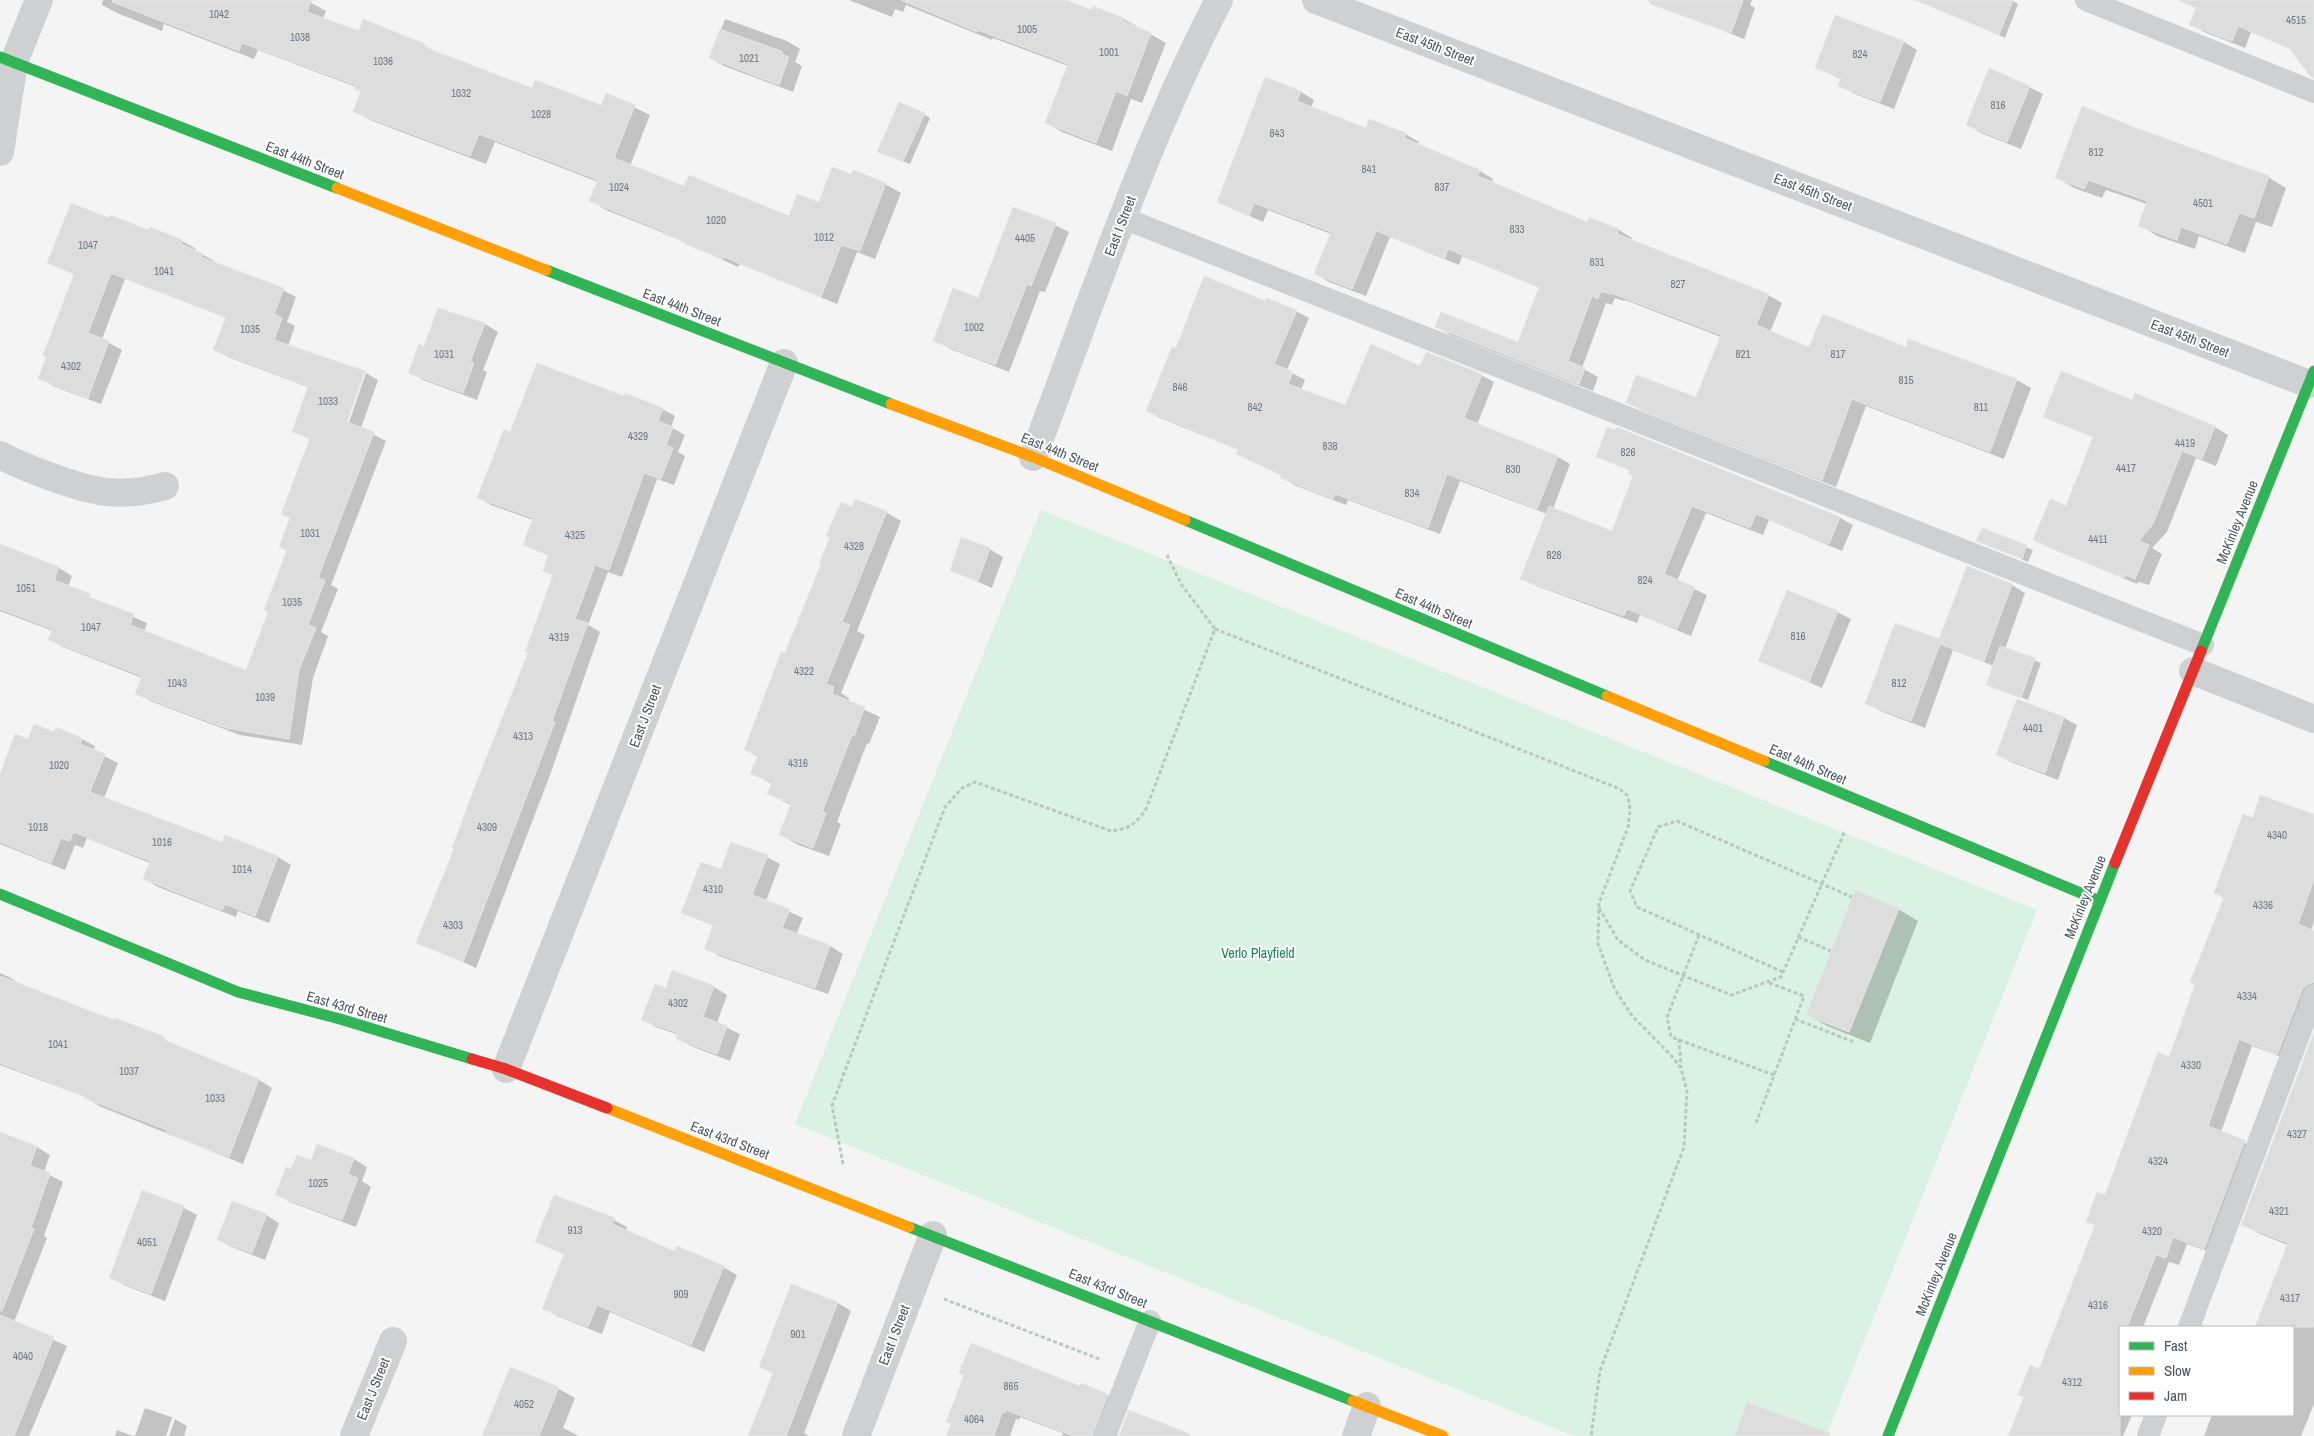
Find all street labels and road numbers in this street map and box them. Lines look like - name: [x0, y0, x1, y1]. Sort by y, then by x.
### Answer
- street label: East 45th Street: [1393, 23, 1477, 69]
- street label: East 44th Street: [263, 137, 347, 183]
- street label: East 45th Street: [1771, 169, 1855, 215]
- street label: East I Street: [1100, 193, 1140, 259]
- street label: East 44th Street: [640, 284, 724, 330]
- street label: East 45th Street: [2148, 315, 2232, 361]
- street label: East 44th Street: [1018, 428, 1102, 476]
- street label: McKinley Avenue: [2212, 478, 2262, 566]
- street label: East 44th Street: [1393, 584, 1475, 632]
- street label: East J Street: [625, 682, 665, 750]
- street label: East 44th Street: [1767, 740, 1849, 788]
- street label: McKinley Avenue: [2060, 853, 2110, 941]
- street label: East 43rd Street: [305, 987, 389, 1027]
- street label: East 43rd Street: [688, 1117, 772, 1163]
- street label: McKinley Avenue: [1911, 1230, 1961, 1318]
- street label: East 43rd Street: [1066, 1264, 1150, 1312]
- street label: East I Street: [874, 1302, 914, 1368]
- street label: East J Street: [352, 1355, 394, 1423]

